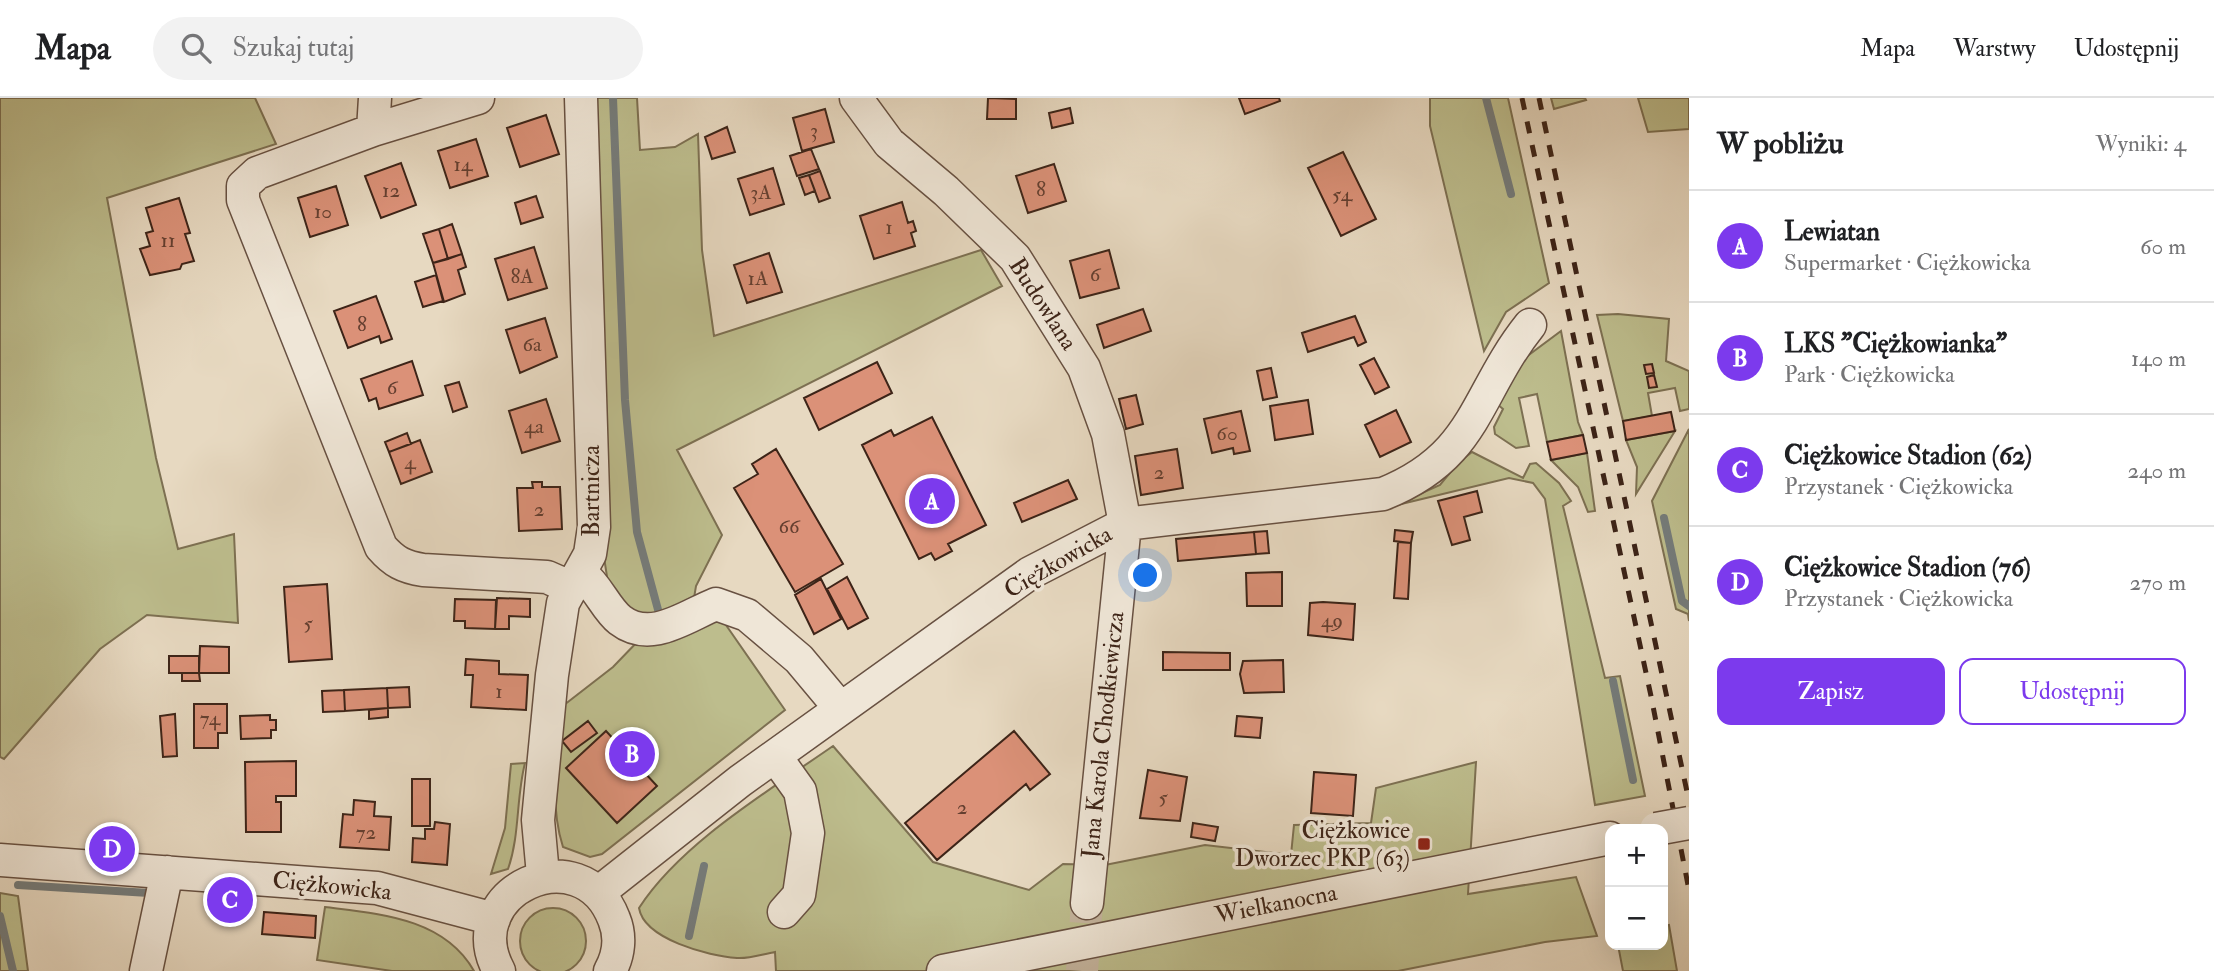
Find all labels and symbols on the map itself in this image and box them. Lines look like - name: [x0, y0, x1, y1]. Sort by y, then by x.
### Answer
- house number: 3: [810, 117, 818, 144]
- house number: 14: [454, 151, 474, 178]
- house number: 8: [1036, 176, 1046, 203]
- house number: 12: [382, 177, 400, 204]
- house number: 3A: [750, 179, 772, 206]
- house number: 54: [1332, 181, 1354, 208]
- house number: 10: [314, 198, 332, 225]
- house number: 1: [885, 214, 893, 241]
- house number: 11: [161, 227, 176, 254]
- street label: Budowlana: [1002, 252, 1085, 357]
- house number: 6: [1090, 261, 1102, 288]
- house number: 8A: [510, 263, 534, 290]
- house number: 1A: [748, 265, 768, 292]
- house number: 8: [357, 311, 367, 338]
- house number: 6a: [522, 331, 542, 358]
- house number: 6: [387, 374, 399, 401]
- house number: 4a: [524, 413, 544, 440]
- house number: 60: [1216, 420, 1238, 447]
- street label: Bartnicza: [576, 444, 607, 537]
- house number: 4: [404, 449, 417, 476]
- house number: 2: [1154, 459, 1164, 486]
- pin: A: [909, 475, 955, 527]
- house number: 2: [534, 496, 544, 523]
- house number: 66: [778, 513, 801, 540]
- street label: Ciężkowicka: [998, 518, 1119, 605]
- your location: [1128, 558, 1162, 592]
- house number: 49: [1321, 607, 1343, 634]
- street label: Jana Karola Chodkiewicza: [1075, 609, 1131, 861]
- house number: 5: [303, 610, 313, 637]
- house number: 1: [495, 678, 503, 705]
- house number: 74: [200, 705, 222, 732]
- pin: B: [609, 728, 655, 780]
- house number: 5: [1158, 784, 1168, 811]
- house number: 2: [957, 794, 967, 821]
- place label: Ciężkowice Dworzec PKP (63): [1235, 815, 1410, 874]
- house number: 72: [356, 819, 376, 846]
- pin: D: [89, 823, 135, 875]
- marker: Ciężkowice Dworzec PKP (63): [1416, 836, 1432, 852]
- street label: Ciężkowicka: [271, 864, 394, 908]
- pin: C: [207, 874, 253, 926]
- street label: Wielkanocna: [1211, 877, 1341, 931]

